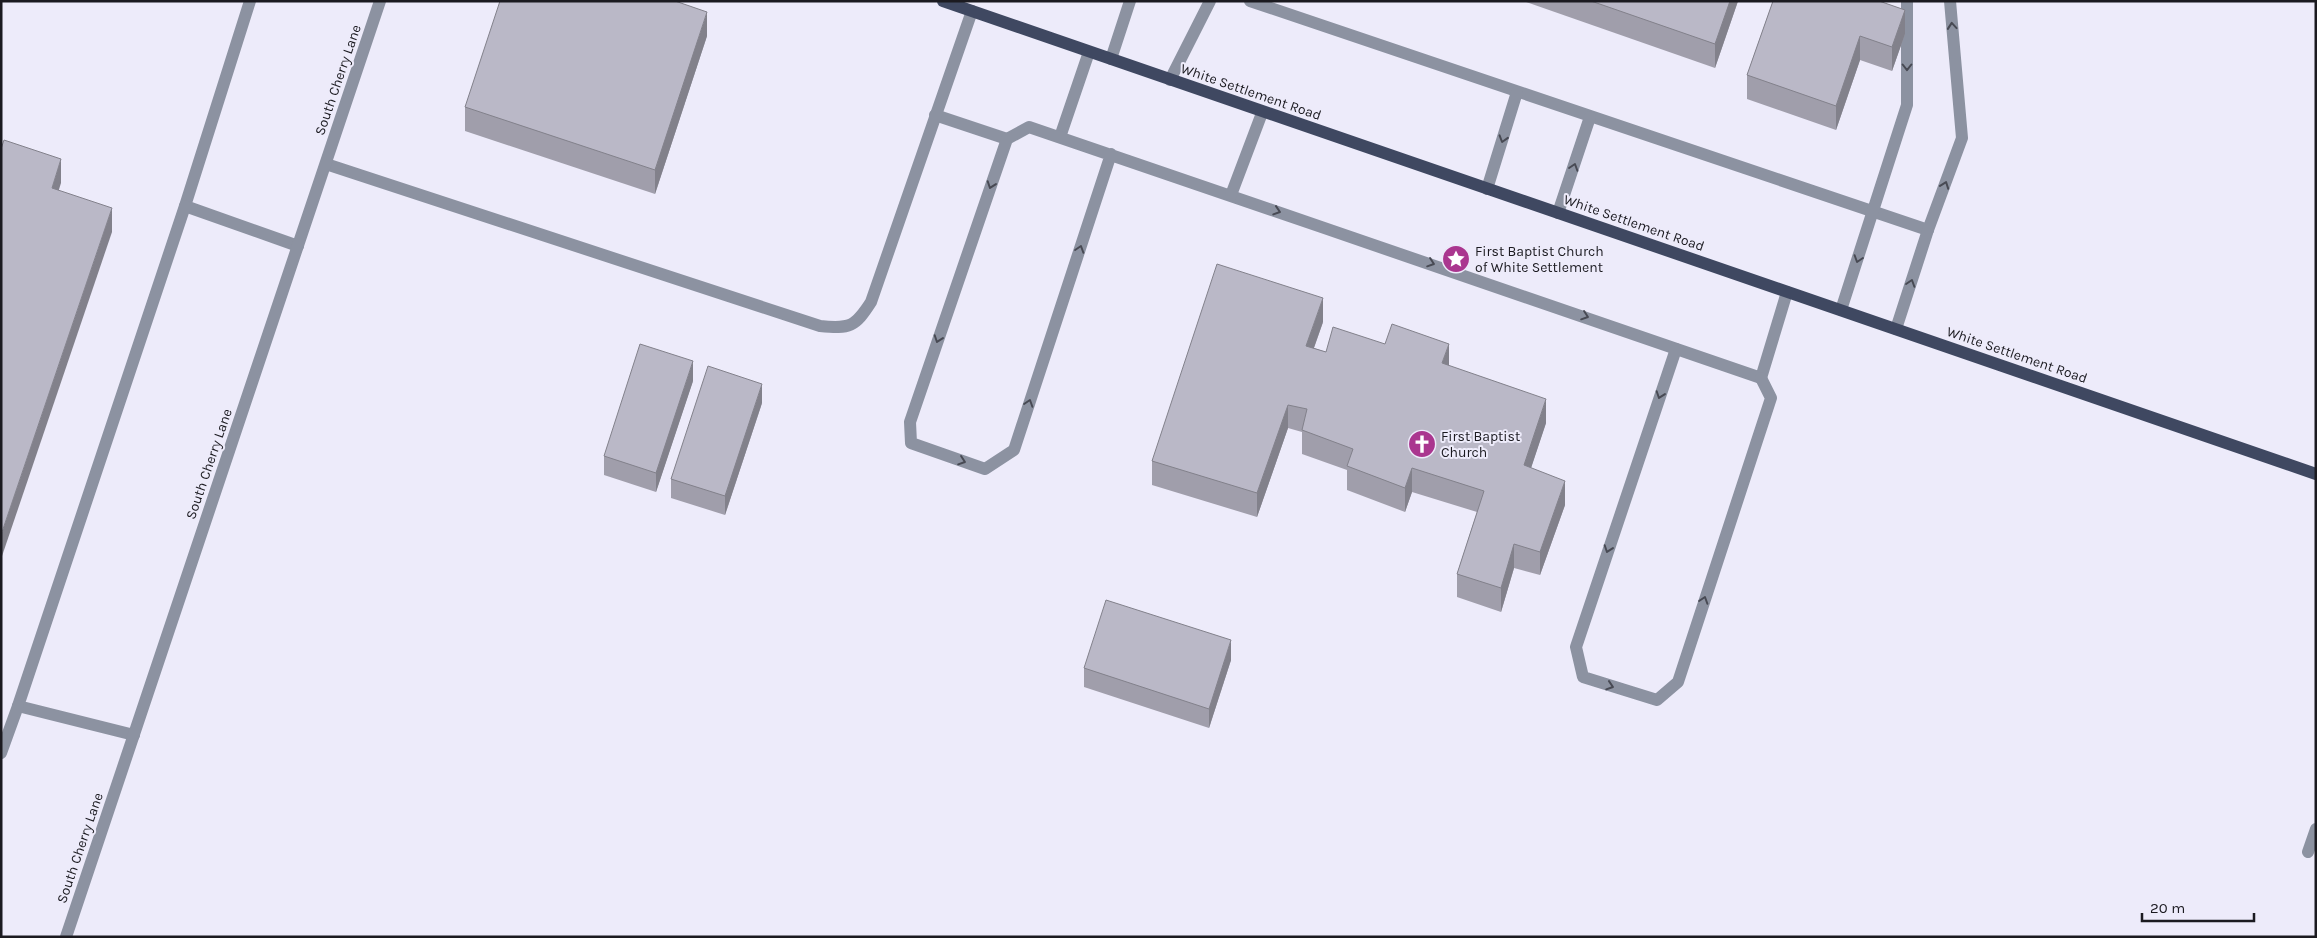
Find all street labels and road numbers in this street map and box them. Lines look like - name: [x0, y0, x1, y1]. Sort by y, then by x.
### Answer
- street label: South Cherry Lane: [311, 23, 365, 137]
- street label: White Settlement Road: [1178, 60, 1324, 124]
- street label: White Settlement Road: [1561, 191, 1707, 255]
- street label: White Settlement Road: [1944, 323, 2090, 387]
- street label: South Cherry Lane: [182, 407, 236, 521]
- street label: South Cherry Lane: [53, 791, 107, 905]

